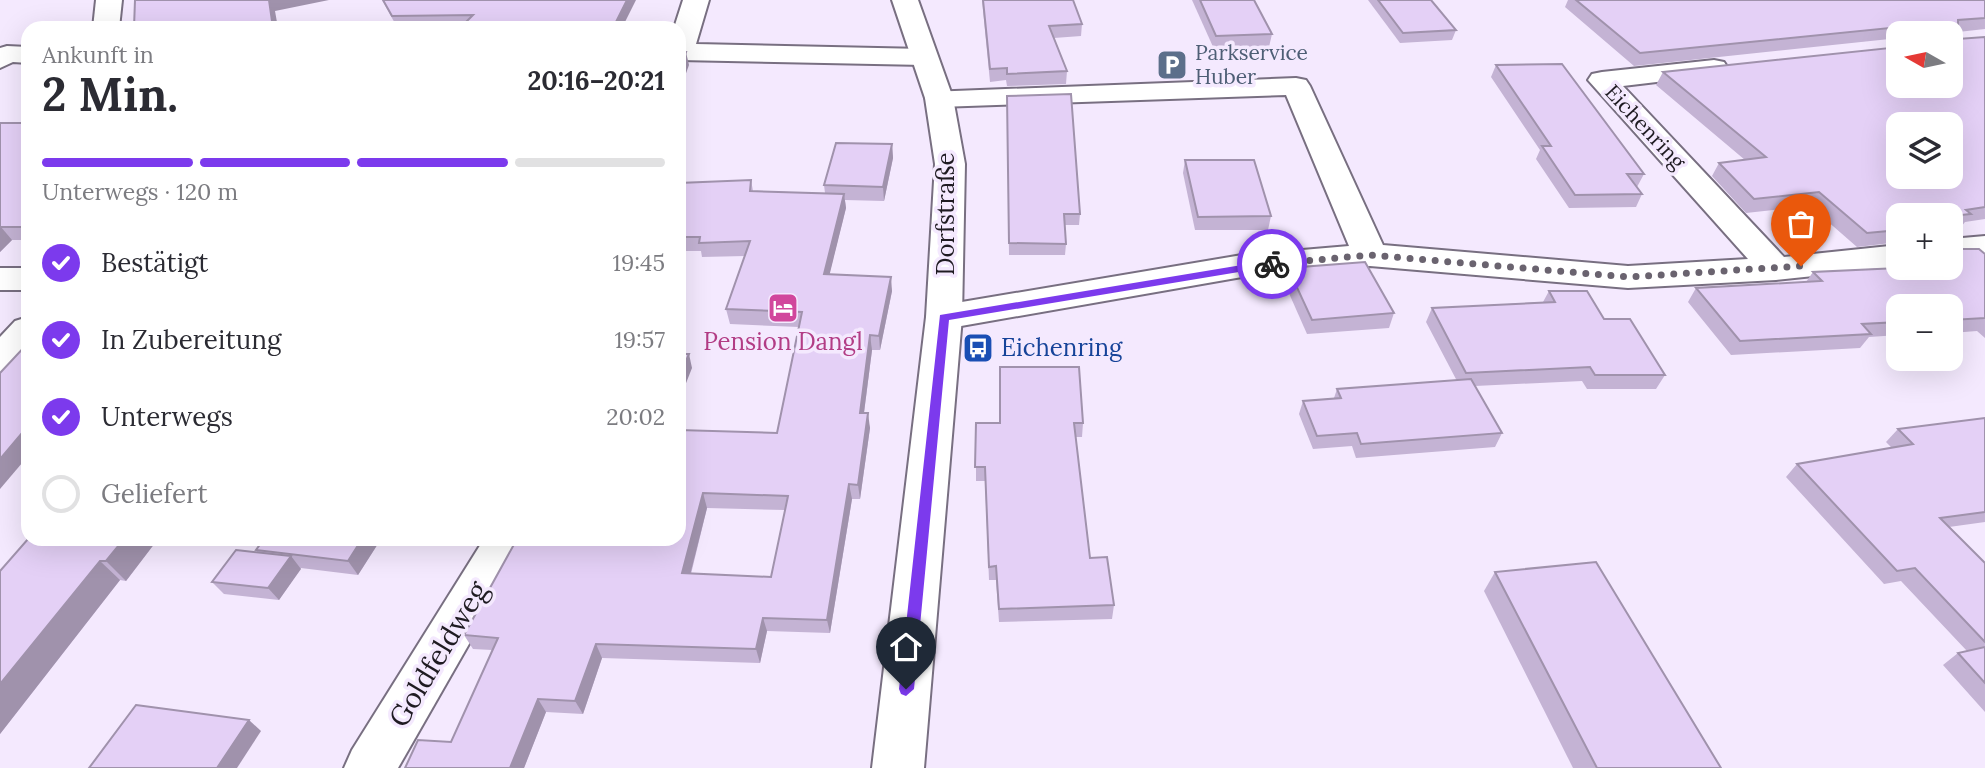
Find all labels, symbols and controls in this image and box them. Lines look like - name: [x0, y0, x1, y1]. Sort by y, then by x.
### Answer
- north arrow: [1886, 21, 1964, 98]
- map controls: [1886, 21, 1963, 371]
- place label: Parkservice Huber: [1195, 39, 1308, 90]
- text: Ankunft in: [42, 40, 154, 69]
- parking icon: Parkservice Huber: [1155, 48, 1189, 82]
- text: 20:16–20:21: [527, 64, 665, 97]
- text: 2 Min.: [42, 65, 178, 124]
- street label: Eichenring: [1599, 79, 1692, 175]
- button: layers: [1886, 112, 1963, 189]
- street label: Dorfstraße: [930, 153, 961, 275]
- text: Unterwegs · 120 m: [42, 177, 238, 206]
- pin: [1771, 194, 1831, 266]
- button: +: [1886, 203, 1963, 280]
- icon: bag: [1782, 205, 1820, 243]
- courier: [1237, 229, 1307, 299]
- icon: check: [42, 244, 80, 282]
- icon: bike: [1253, 245, 1291, 283]
- text: Bestätigt: [101, 246, 208, 279]
- text: 19:45: [613, 248, 665, 277]
- hotel icon: Pension Dangl: [766, 291, 800, 325]
- button: −: [1886, 294, 1963, 371]
- icon: check: [42, 321, 80, 359]
- text: In Zubereitung: [101, 323, 281, 356]
- text: 19:57: [614, 325, 665, 354]
- place label: Pension Dangl: [703, 326, 863, 357]
- bus stop icon: Eichenring: [961, 331, 995, 365]
- place label: Eichenring: [1001, 332, 1123, 363]
- icon: check: [42, 398, 80, 436]
- text: Unterwegs: [101, 400, 233, 433]
- text: 20:02: [606, 402, 665, 431]
- text: Geliefert: [101, 477, 208, 510]
- street label: Goldfeldweg: [380, 574, 496, 733]
- pin: [876, 617, 936, 689]
- icon: home: [887, 628, 925, 666]

